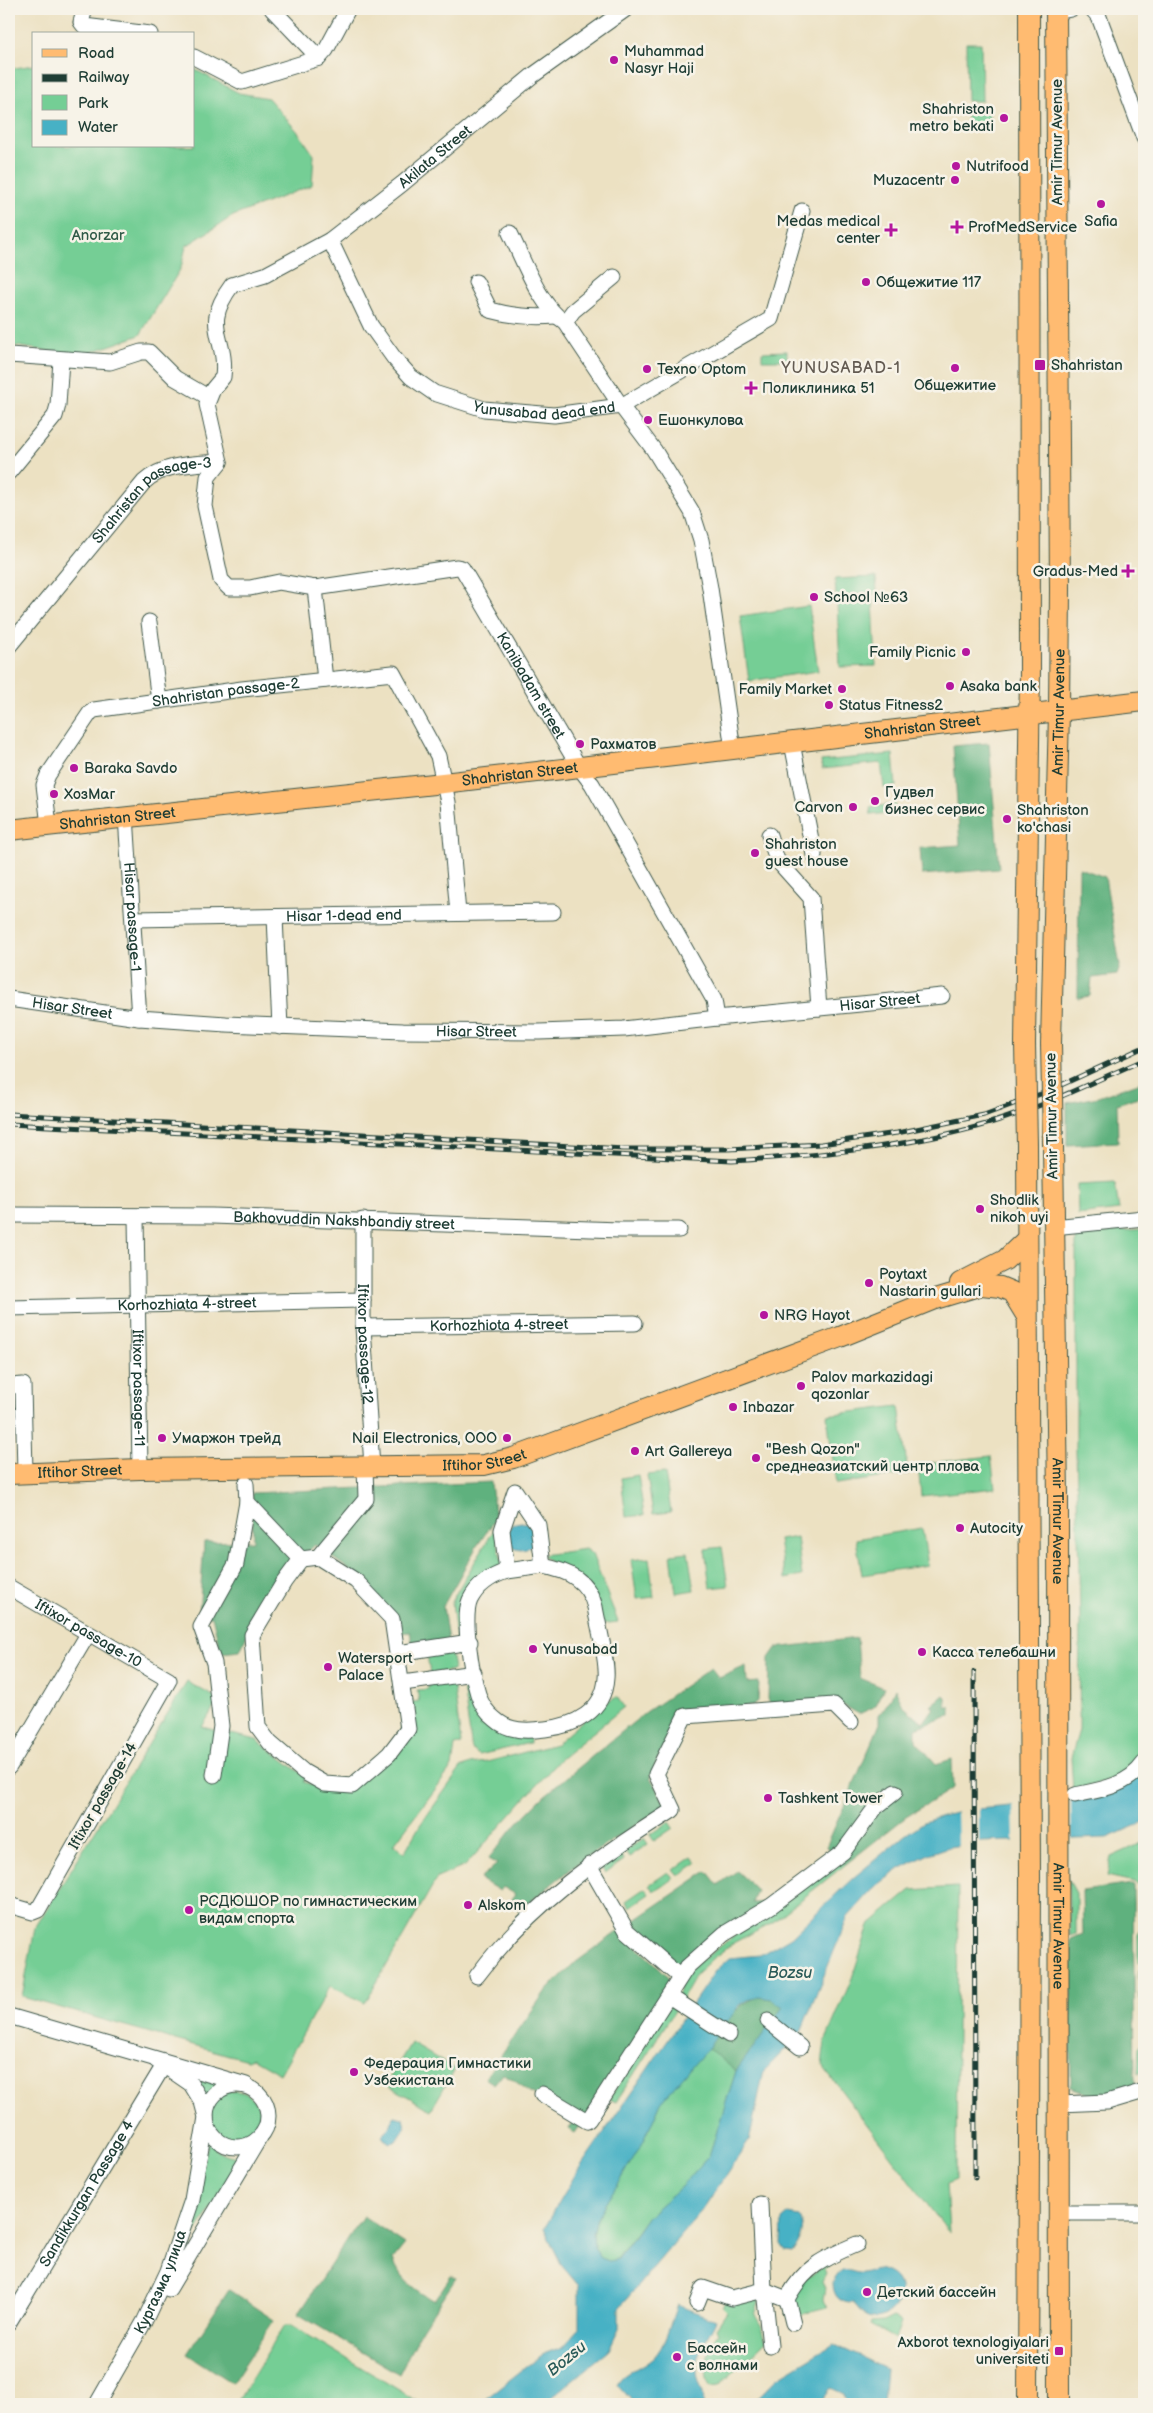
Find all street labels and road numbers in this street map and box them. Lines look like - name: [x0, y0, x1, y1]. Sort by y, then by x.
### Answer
- street label: Amir Timur Avenue: [1048, 79, 1067, 205]
- street label: Akilata Street: [394, 121, 476, 193]
- street label: Yunusabad dead end: [469, 396, 616, 425]
- street label: Shahristan passage-3: [88, 453, 212, 547]
- street label: Kanibadam street: [492, 629, 570, 742]
- street label: Amir Timur Avenue: [1048, 649, 1069, 776]
- street label: Shahristan passage-2: [151, 673, 301, 711]
- street label: Shahristan Street: [863, 711, 982, 743]
- street label: Shahristan Street: [461, 758, 579, 790]
- street label: Shahristan Street: [58, 802, 177, 834]
- street label: Hisar passage-1: [119, 862, 145, 972]
- street label: Hisar 1-dead end: [286, 905, 402, 926]
- street label: Hisar Street: [839, 989, 921, 1015]
- street label: Hisar Street: [31, 993, 114, 1024]
- street label: Hisar Street: [436, 1022, 517, 1041]
- street label: Amir Timur Avenue: [1041, 1052, 1063, 1179]
- street label: Bakhovuddin Nakshbandiy street: [233, 1207, 455, 1234]
- street label: Iftixor passage-12: [353, 1284, 377, 1405]
- street label: Korhozhiаta 4-street: [117, 1293, 257, 1315]
- street label: Korhozhiota 4-street: [430, 1314, 569, 1336]
- street label: Iftixor passage-11: [128, 1329, 149, 1447]
- street label: Iftihor Street: [442, 1444, 529, 1475]
- street label: Amir Timur Avenue: [1048, 1458, 1068, 1584]
- street label: Iftihor Street: [37, 1460, 123, 1482]
- street label: Iftixor passage-10: [32, 1595, 145, 1672]
- street label: Iftixor passage-14: [65, 1739, 141, 1853]
- street label: Amir Timur Avenue: [1049, 1863, 1068, 1989]
- street label: Sandikkurgаn Passage 4: [35, 2117, 138, 2270]
- street label: Кургазма улица: [130, 2227, 191, 2337]

